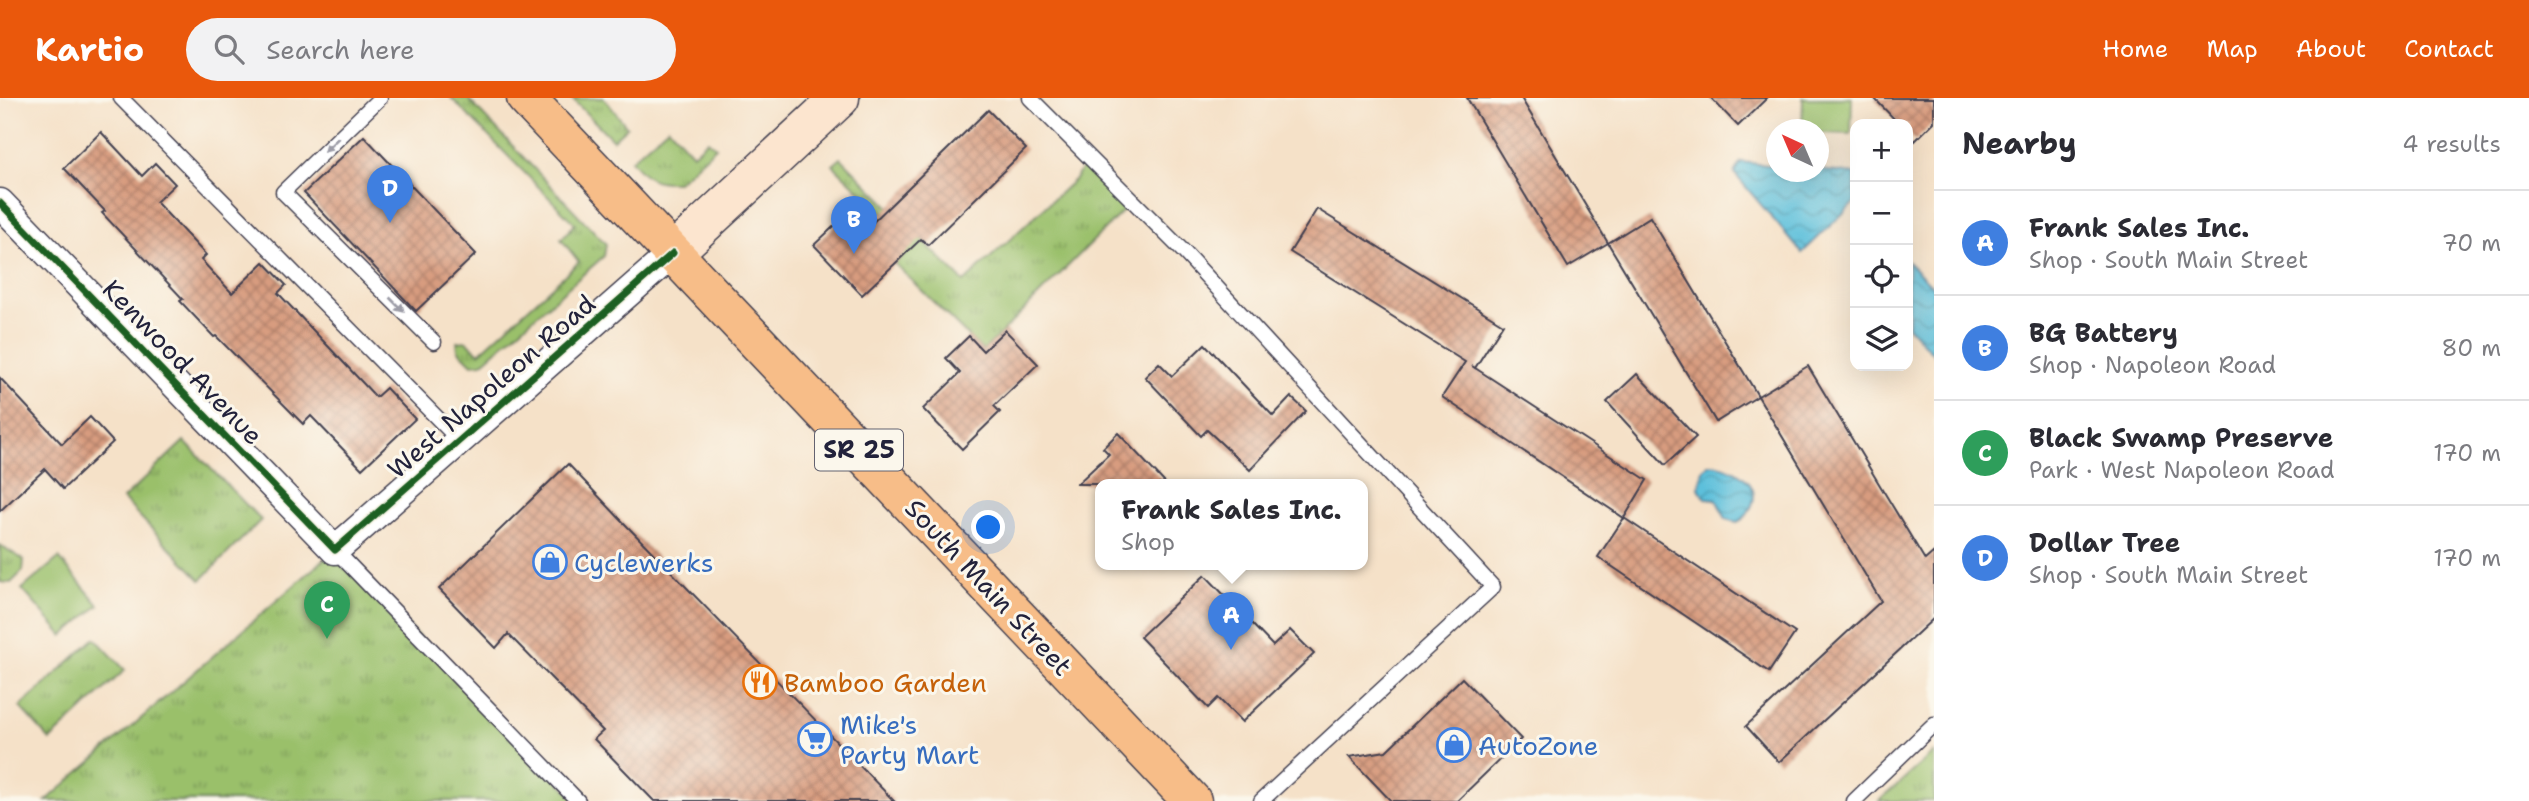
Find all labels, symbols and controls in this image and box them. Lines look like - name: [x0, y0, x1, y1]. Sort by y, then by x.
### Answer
- search box: [186, 18, 676, 81]
- text: Kartio: [35, 27, 144, 72]
- icon: search: [210, 30, 248, 68]
- text: Search here: [266, 32, 415, 67]
- text: Home: [2102, 33, 2168, 65]
- text: Map: [2206, 33, 2258, 65]
- text: About: [2296, 33, 2366, 65]
- text: Contact: [2404, 33, 2494, 65]
- north arrow: [1766, 119, 1829, 182]
- map controls: [1850, 119, 1913, 371]
- button: +: [1850, 119, 1913, 182]
- text: Nearby: [1962, 123, 2077, 164]
- text: 4 results: [2402, 129, 2501, 159]
- one-way arrow: [323, 137, 340, 153]
- pin: D: [367, 165, 413, 223]
- button: −: [1850, 182, 1913, 245]
- pin: B: [831, 196, 877, 254]
- text: Frank Sales Inc.: [2029, 210, 2249, 245]
- text: A: [1976, 228, 1994, 258]
- text: 70 m: [2442, 228, 2501, 258]
- button: locate: [1850, 245, 1913, 308]
- text: Shop · South Main Street: [2029, 245, 2308, 275]
- street label: Kenwood Avenue: [95, 272, 271, 452]
- street label: West Napoleon Road: [380, 286, 602, 486]
- one-way arrow: [389, 297, 406, 314]
- button: layers: [1850, 308, 1913, 371]
- text: BG Battery: [2029, 315, 2178, 350]
- text: B: [1978, 333, 1992, 363]
- text: 80 m: [2442, 333, 2501, 363]
- text: Shop · Napoleon Road: [2029, 350, 2276, 380]
- text: Black Swamp Preserve: [2029, 420, 2333, 455]
- road number: SR 25: [815, 430, 903, 470]
- text: C: [1978, 438, 1992, 468]
- text: 170 m: [2433, 438, 2501, 468]
- text: Park · West Napoleon Road: [2029, 455, 2335, 485]
- popup: [1095, 479, 1368, 570]
- street label: South Main Street: [898, 491, 1080, 683]
- text: Frank Sales Inc.: [1121, 492, 1342, 527]
- your location: [971, 510, 1005, 544]
- text: Dollar Tree: [2029, 525, 2180, 560]
- text: Shop: [1121, 527, 1175, 557]
- shop icon: Cyclewerks: [531, 543, 569, 581]
- text: D: [1977, 543, 1993, 573]
- text: 170 m: [2433, 543, 2501, 573]
- place label: Cyclewerks: [574, 545, 714, 580]
- text: Shop · South Main Street: [2029, 560, 2308, 590]
- pin: C: [304, 581, 350, 639]
- pin: A: [1208, 592, 1254, 650]
- restaurant icon: Bamboo Garden: [741, 663, 779, 701]
- place label: Bamboo Garden: [784, 665, 987, 700]
- place label: Mike's Party Mart: [840, 707, 979, 772]
- supermarket icon: Mike's Party Mart: [796, 720, 834, 758]
- shop icon: AutoZone: [1435, 726, 1473, 764]
- place label: AutoZone: [1478, 728, 1599, 763]

